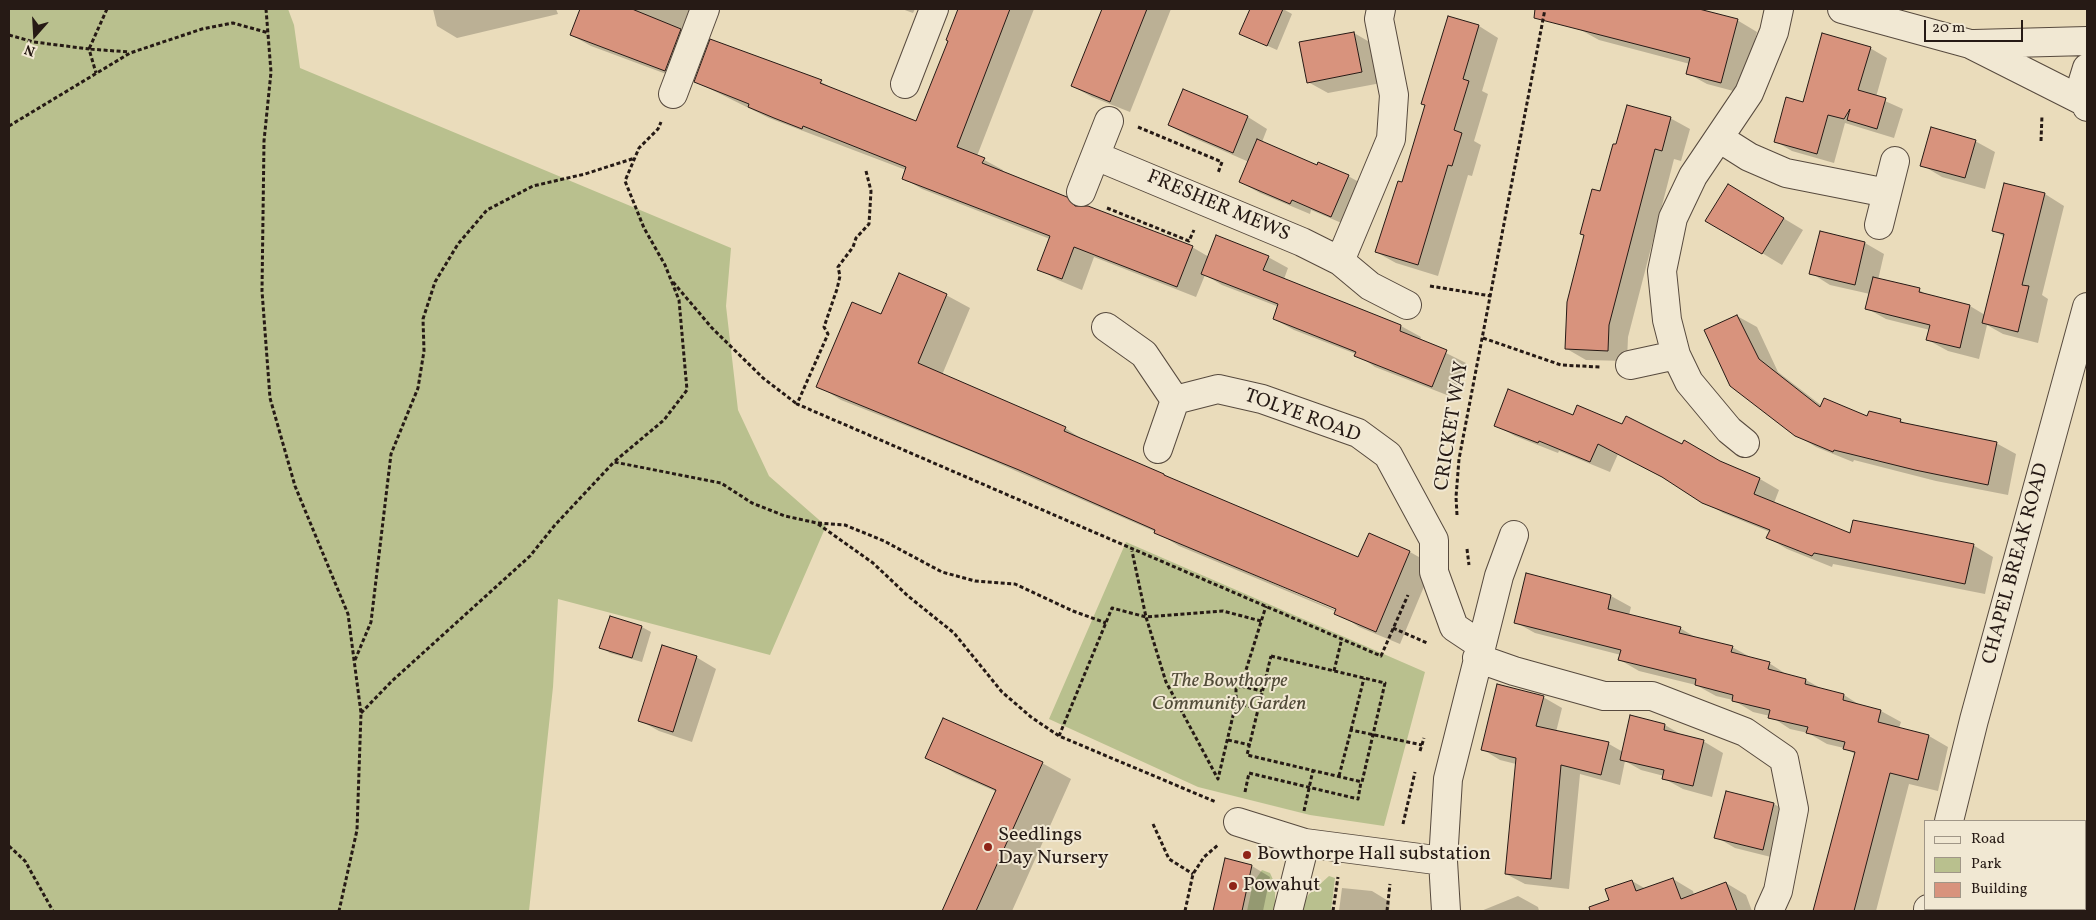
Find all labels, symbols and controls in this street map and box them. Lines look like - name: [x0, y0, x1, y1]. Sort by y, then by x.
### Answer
- north arrow: [10, 10, 60, 60]
- scale bar: [1926, 10, 2025, 42]
- text: 20 m: [1932, 18, 1965, 39]
- text: N: [22, 39, 38, 60]
- street label: FRESHER MEWS: [1143, 166, 1293, 248]
- street label: CRICKET WAY: [1431, 359, 1475, 493]
- street label: TOLYE ROAD: [1241, 385, 1363, 449]
- street label: CHAPEL BREAK ROAD: [1979, 461, 2055, 667]
- park label: The Bowthorpe Community Garden: [1152, 670, 1306, 717]
- legend: [1924, 820, 2086, 910]
- place label: Seedlings Day Nursery: [998, 824, 1109, 871]
- text: Road: [1971, 829, 2005, 850]
- marker: Seedlings Day Nursery: [982, 841, 994, 853]
- place label: Bowthorpe Hall substation: [1257, 843, 1491, 867]
- marker: Bowthorpe Hall substation: [1241, 849, 1253, 861]
- text: Park: [1971, 854, 2002, 875]
- place label: Powahut: [1243, 874, 1320, 898]
- text: Building: [1971, 879, 2027, 900]
- marker: Powahut: [1227, 880, 1239, 892]

